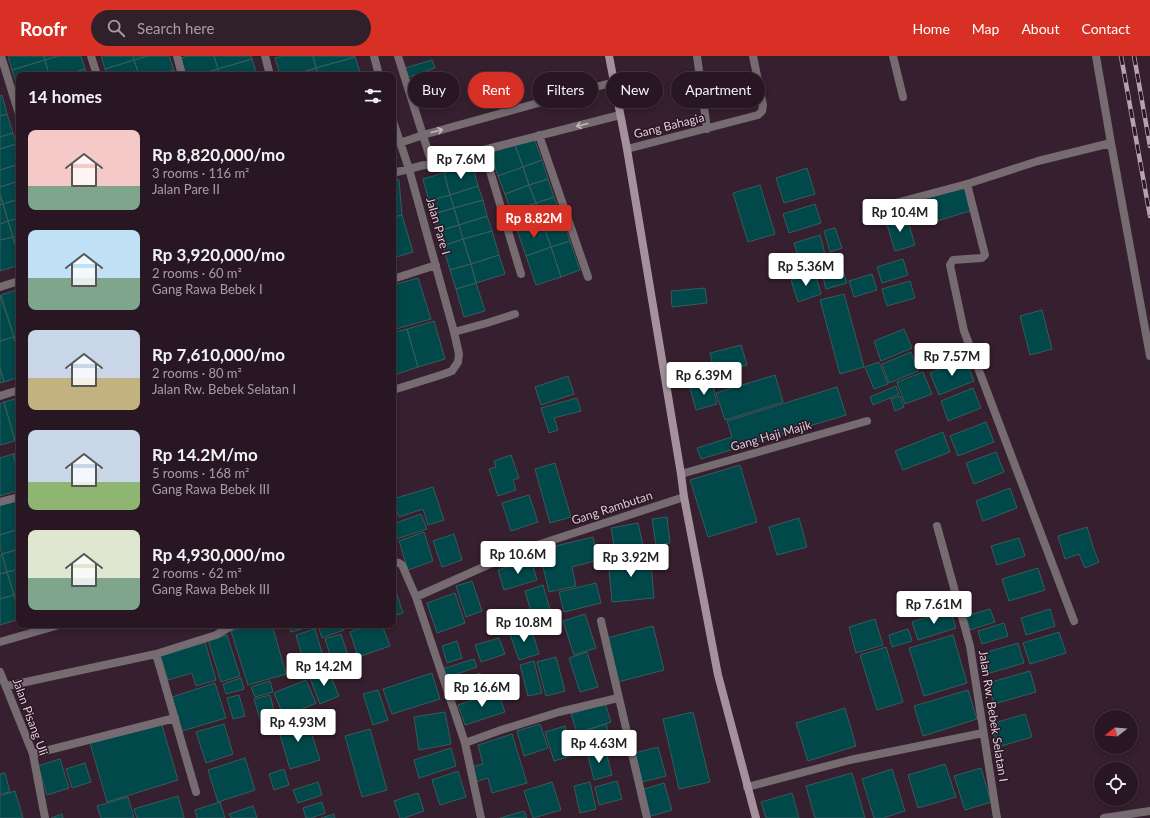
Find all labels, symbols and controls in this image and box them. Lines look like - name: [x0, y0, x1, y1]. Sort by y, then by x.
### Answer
- search box: [91, 10, 371, 46]
- text: Roofr: [20, 17, 67, 40]
- icon: search: [105, 17, 127, 39]
- text: Search here: [137, 19, 214, 37]
- text: Home: [912, 20, 950, 37]
- text: Map: [972, 20, 999, 37]
- text: About: [1021, 20, 1059, 37]
- text: Contact: [1081, 20, 1130, 37]
- chip: Buy: [408, 72, 460, 108]
- chip: Rent: [468, 72, 524, 108]
- chip: Filters: [532, 72, 598, 108]
- chip: New: [606, 72, 663, 108]
- chip: Apartment: [671, 72, 765, 108]
- icon: filters: [362, 85, 384, 107]
- text: 14 homes: [28, 86, 102, 107]
- street label: Gang Bahagia: [632, 110, 706, 142]
- one-way arrow: [576, 121, 589, 129]
- one-way arrow: [430, 127, 443, 135]
- text: Rp 8,820,000/mo: [152, 144, 285, 165]
- icon: home: [60, 146, 108, 194]
- pin: Rp 7.6M: [424, 146, 498, 180]
- text: Rp 7.6M: [436, 151, 486, 167]
- text: 3 rooms · 116 m²: [152, 165, 249, 181]
- text: Jalan Pare II: [152, 181, 220, 197]
- street label: Jalan Pare I: [423, 195, 454, 256]
- pin: Rp 10.4M: [859, 199, 941, 233]
- text: Rp 10.4M: [872, 204, 928, 220]
- pin: Rp 8.82M: [493, 205, 575, 239]
- text: Rp 8.82M: [506, 210, 562, 226]
- text: Rp 3,920,000/mo: [152, 244, 285, 265]
- icon: home: [60, 246, 108, 294]
- pin: Rp 5.36M: [765, 253, 847, 287]
- text: Rp 5.36M: [778, 258, 834, 274]
- text: 2 rooms · 60 m²: [152, 265, 242, 281]
- text: Gang Rawa Bebek I: [152, 281, 263, 297]
- pin: Rp 7.57M: [911, 343, 993, 377]
- text: Rp 7,610,000/mo: [152, 344, 285, 365]
- icon: home: [60, 346, 108, 394]
- text: Rp 7.57M: [924, 348, 980, 364]
- pin: Rp 6.39M: [663, 362, 745, 396]
- text: 2 rooms · 80 m²: [152, 365, 242, 381]
- text: Rp 6.39M: [676, 367, 732, 383]
- text: Jalan Rw. Bebek Selatan I: [152, 381, 296, 397]
- street label: Gang Haji Majik: [729, 417, 814, 454]
- text: Rp 14.2M/mo: [152, 444, 258, 465]
- icon: home: [60, 446, 108, 494]
- text: 5 rooms · 168 m²: [152, 465, 249, 481]
- text: Gang Rawa Bebek III: [152, 481, 270, 497]
- street label: Gang Rambutan: [569, 487, 654, 528]
- pin: Rp 10.6M: [477, 541, 559, 575]
- text: Rp 4,930,000/mo: [152, 544, 285, 565]
- pin: Rp 3.92M: [590, 544, 672, 578]
- icon: home: [60, 546, 108, 594]
- text: Rp 10.6M: [490, 546, 546, 562]
- text: Rp 3.92M: [603, 549, 659, 565]
- text: 2 rooms · 62 m²: [152, 565, 242, 581]
- text: Gang Rawa Bebek III: [152, 581, 270, 597]
- pin: Rp 7.61M: [893, 591, 975, 625]
- text: Rp 7.61M: [906, 596, 962, 612]
- pin: Rp 10.8M: [483, 609, 565, 643]
- text: Rp 10.8M: [496, 614, 552, 630]
- street label: Jalan Rw. Bebek Selatan I: [976, 649, 1011, 783]
- pin: Rp 14.2M: [283, 653, 365, 687]
- text: Rp 14.2M: [296, 658, 352, 674]
- pin: Rp 16.6M: [441, 674, 523, 708]
- street label: Jalan Pisang Uli: [10, 676, 51, 758]
- text: Rp 16.6M: [454, 679, 510, 695]
- pin: Rp 4.93M: [257, 709, 339, 743]
- north arrow: [1094, 710, 1138, 754]
- map controls: [1094, 710, 1138, 806]
- text: Rp 4.93M: [270, 714, 326, 730]
- pin: Rp 4.63M: [558, 730, 640, 764]
- text: Rp 4.63M: [571, 735, 627, 751]
- button: locate: [1094, 762, 1138, 806]

